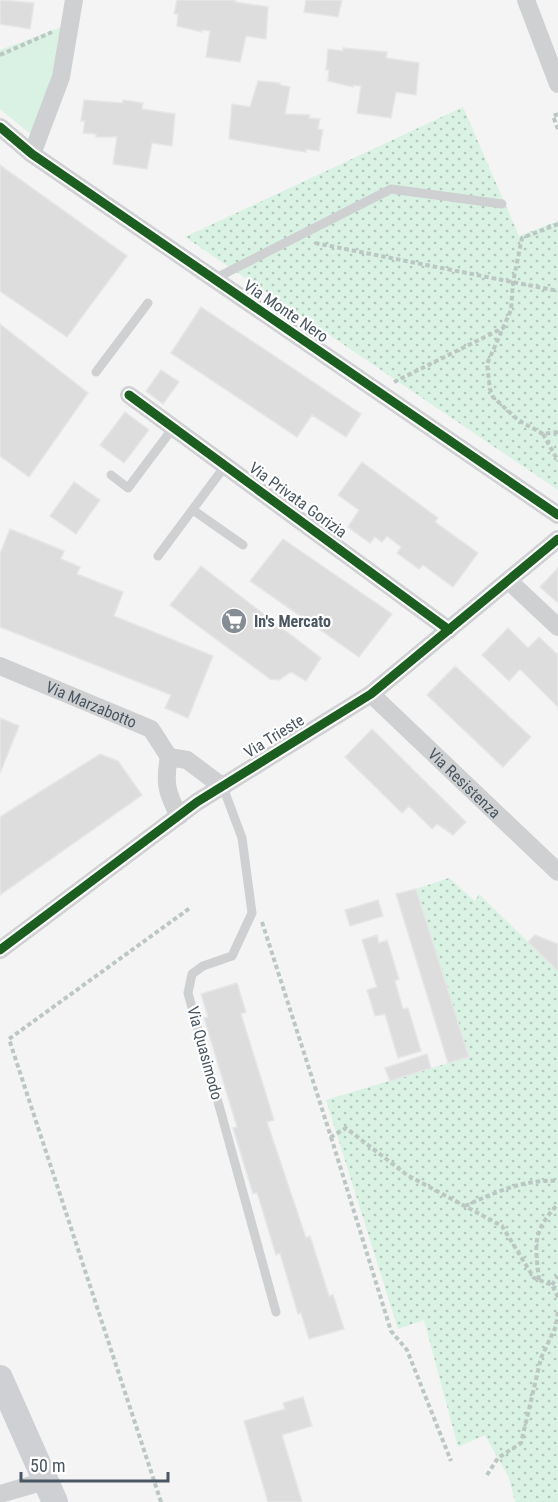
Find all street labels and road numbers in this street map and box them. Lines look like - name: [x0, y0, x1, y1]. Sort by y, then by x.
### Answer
- street label: Via Monte Nero: [240, 276, 332, 346]
- street label: Via Privata Gorizia: [245, 458, 351, 542]
- street label: Via Marzabotto: [43, 677, 140, 731]
- street label: Via Trieste: [241, 710, 307, 762]
- street label: Via Resistenza: [424, 744, 505, 822]
- street label: Via Quasimodo: [183, 1004, 227, 1102]

